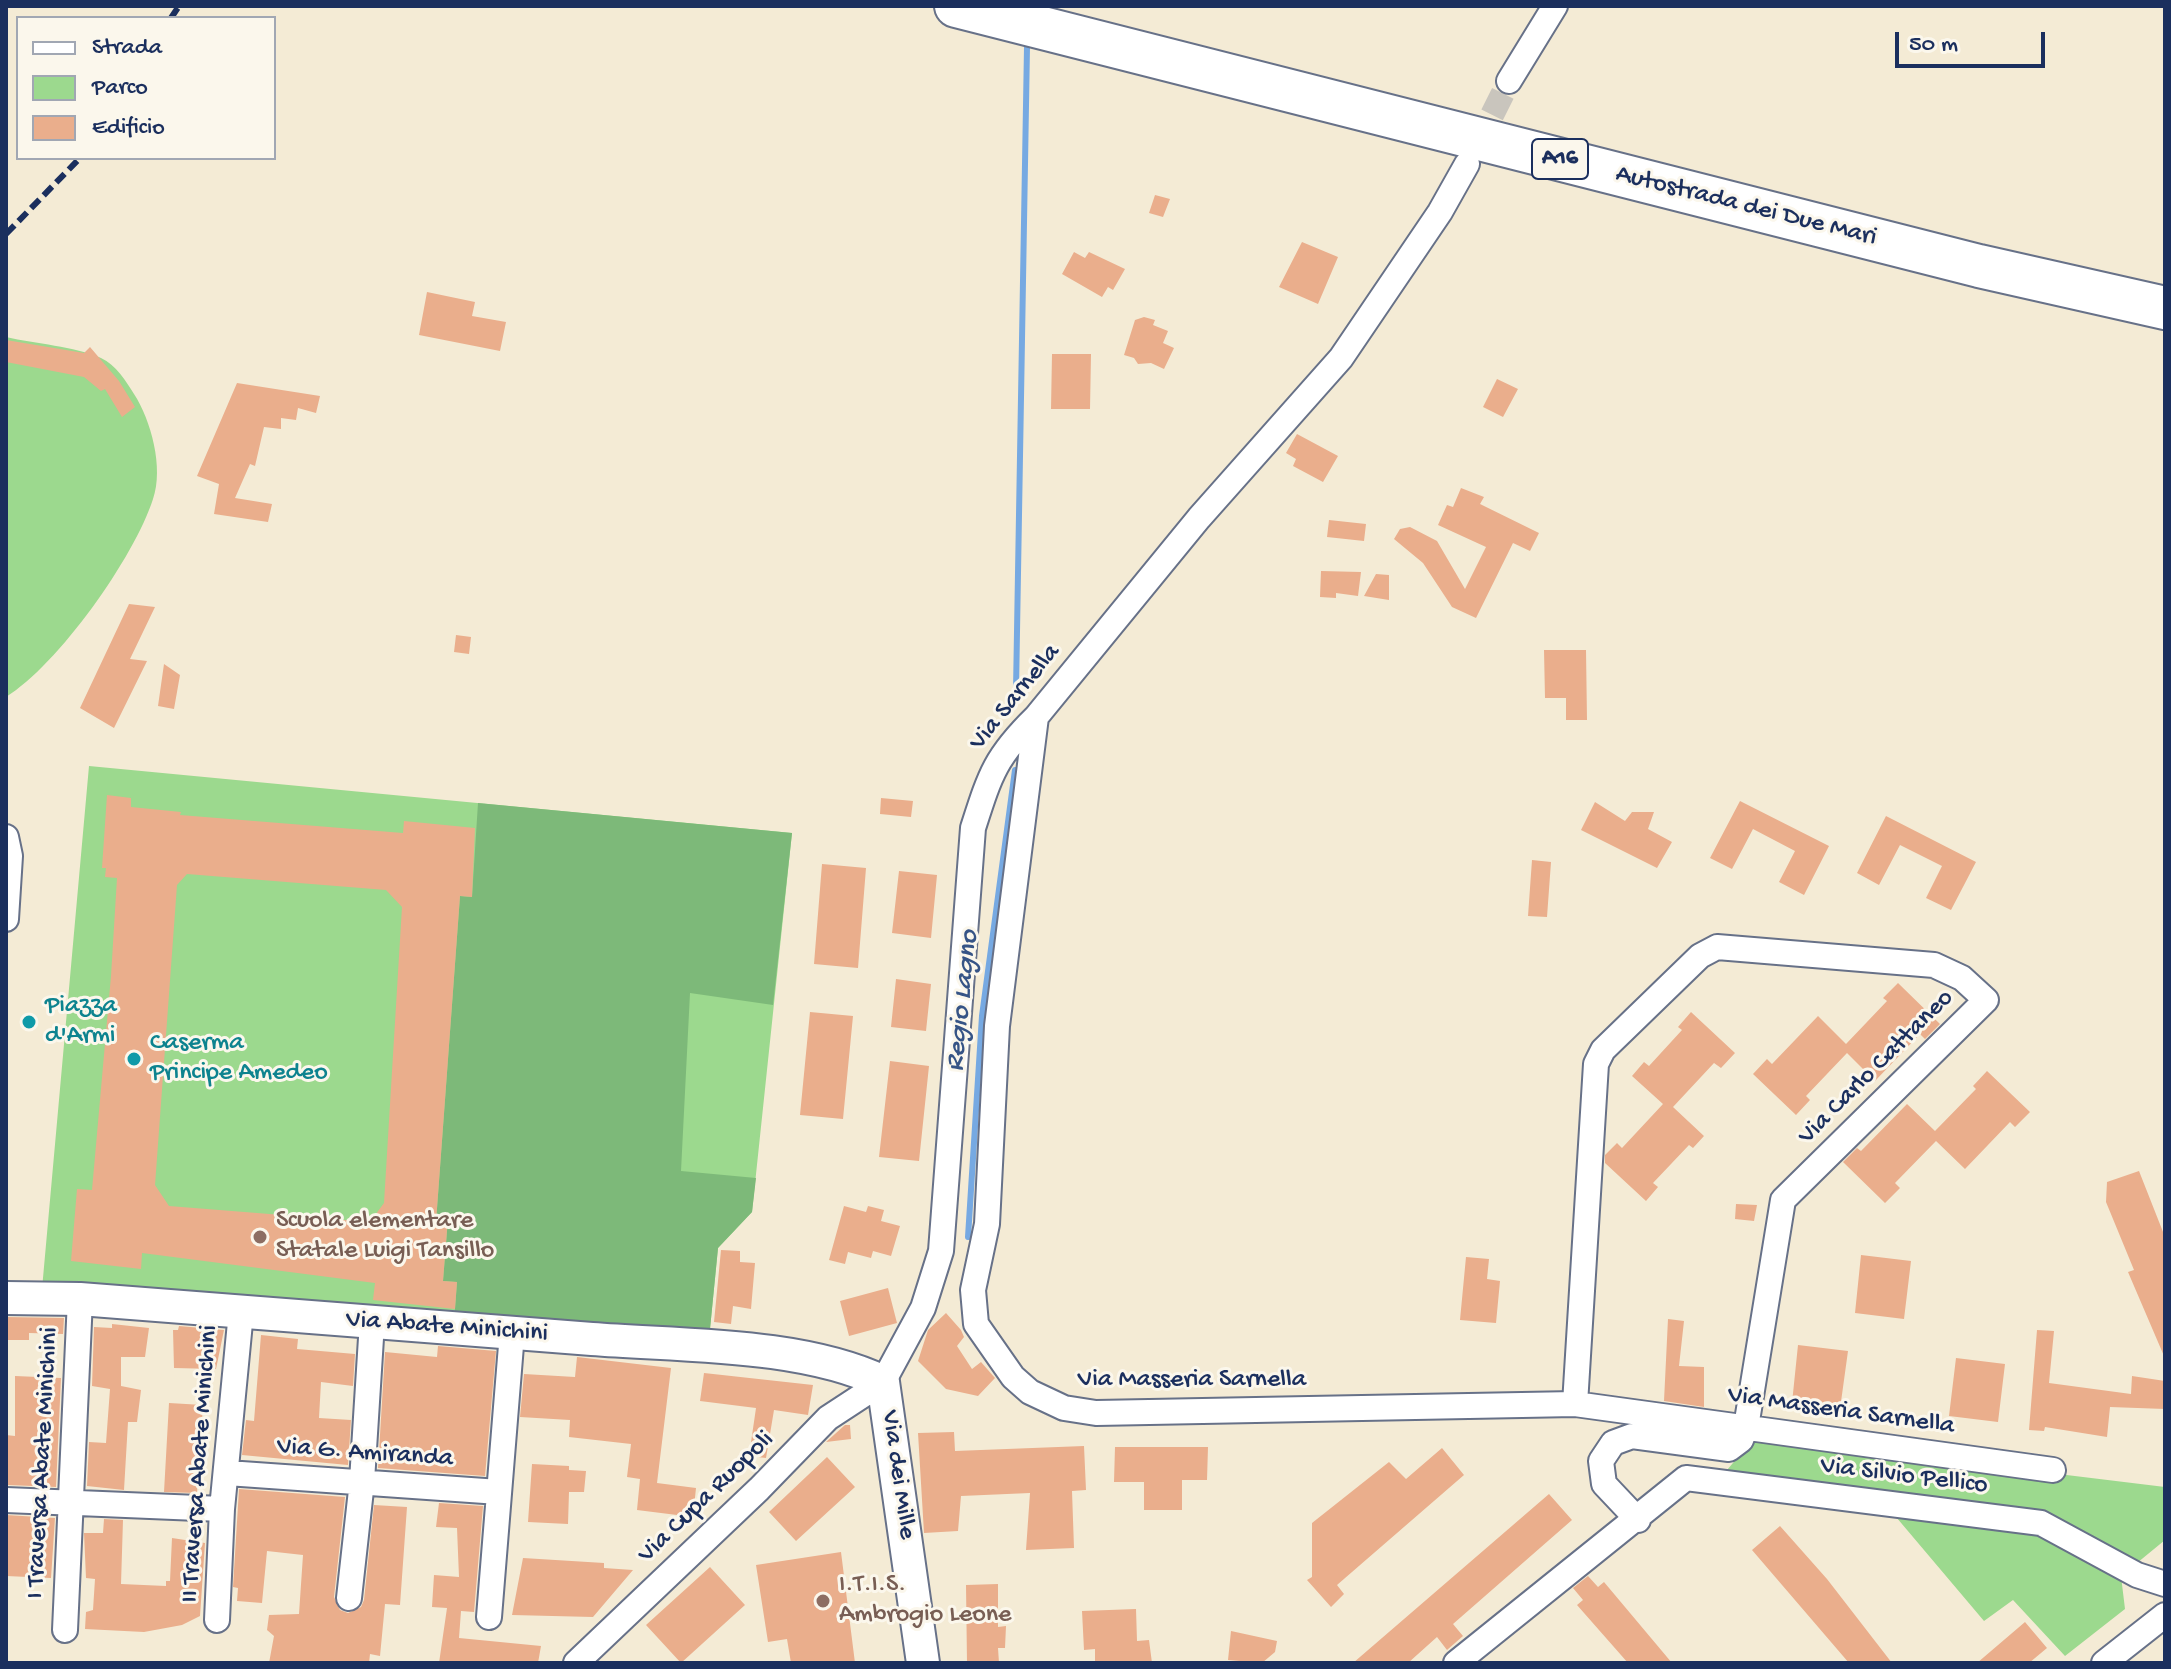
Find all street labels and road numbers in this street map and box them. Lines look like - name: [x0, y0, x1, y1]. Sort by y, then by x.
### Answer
- road number: A16: [1532, 139, 1588, 179]
- street label: Autostrada dei Due Mari: [1612, 159, 1880, 255]
- street label: Via Sarnella: [964, 638, 1068, 758]
- street label: Via Carlo Cattaneo: [1793, 984, 1961, 1152]
- street label: Via Abate Minichini: [345, 1305, 549, 1351]
- street label: II Traversa Abate Minichini: [176, 1324, 226, 1604]
- street label: I Traversa Abate Minichini: [21, 1326, 67, 1600]
- street label: Via Masseria Sarnella: [1078, 1365, 1306, 1397]
- street label: Via Masseria Sarnella: [1726, 1381, 1956, 1443]
- street label: Via dei Mille: [873, 1409, 921, 1541]
- street label: Via Cupa Ruopoli: [632, 1425, 782, 1571]
- street label: Via G. Amiranda: [276, 1432, 454, 1476]
- street label: Via Silvio Pellico: [1819, 1451, 1989, 1503]

